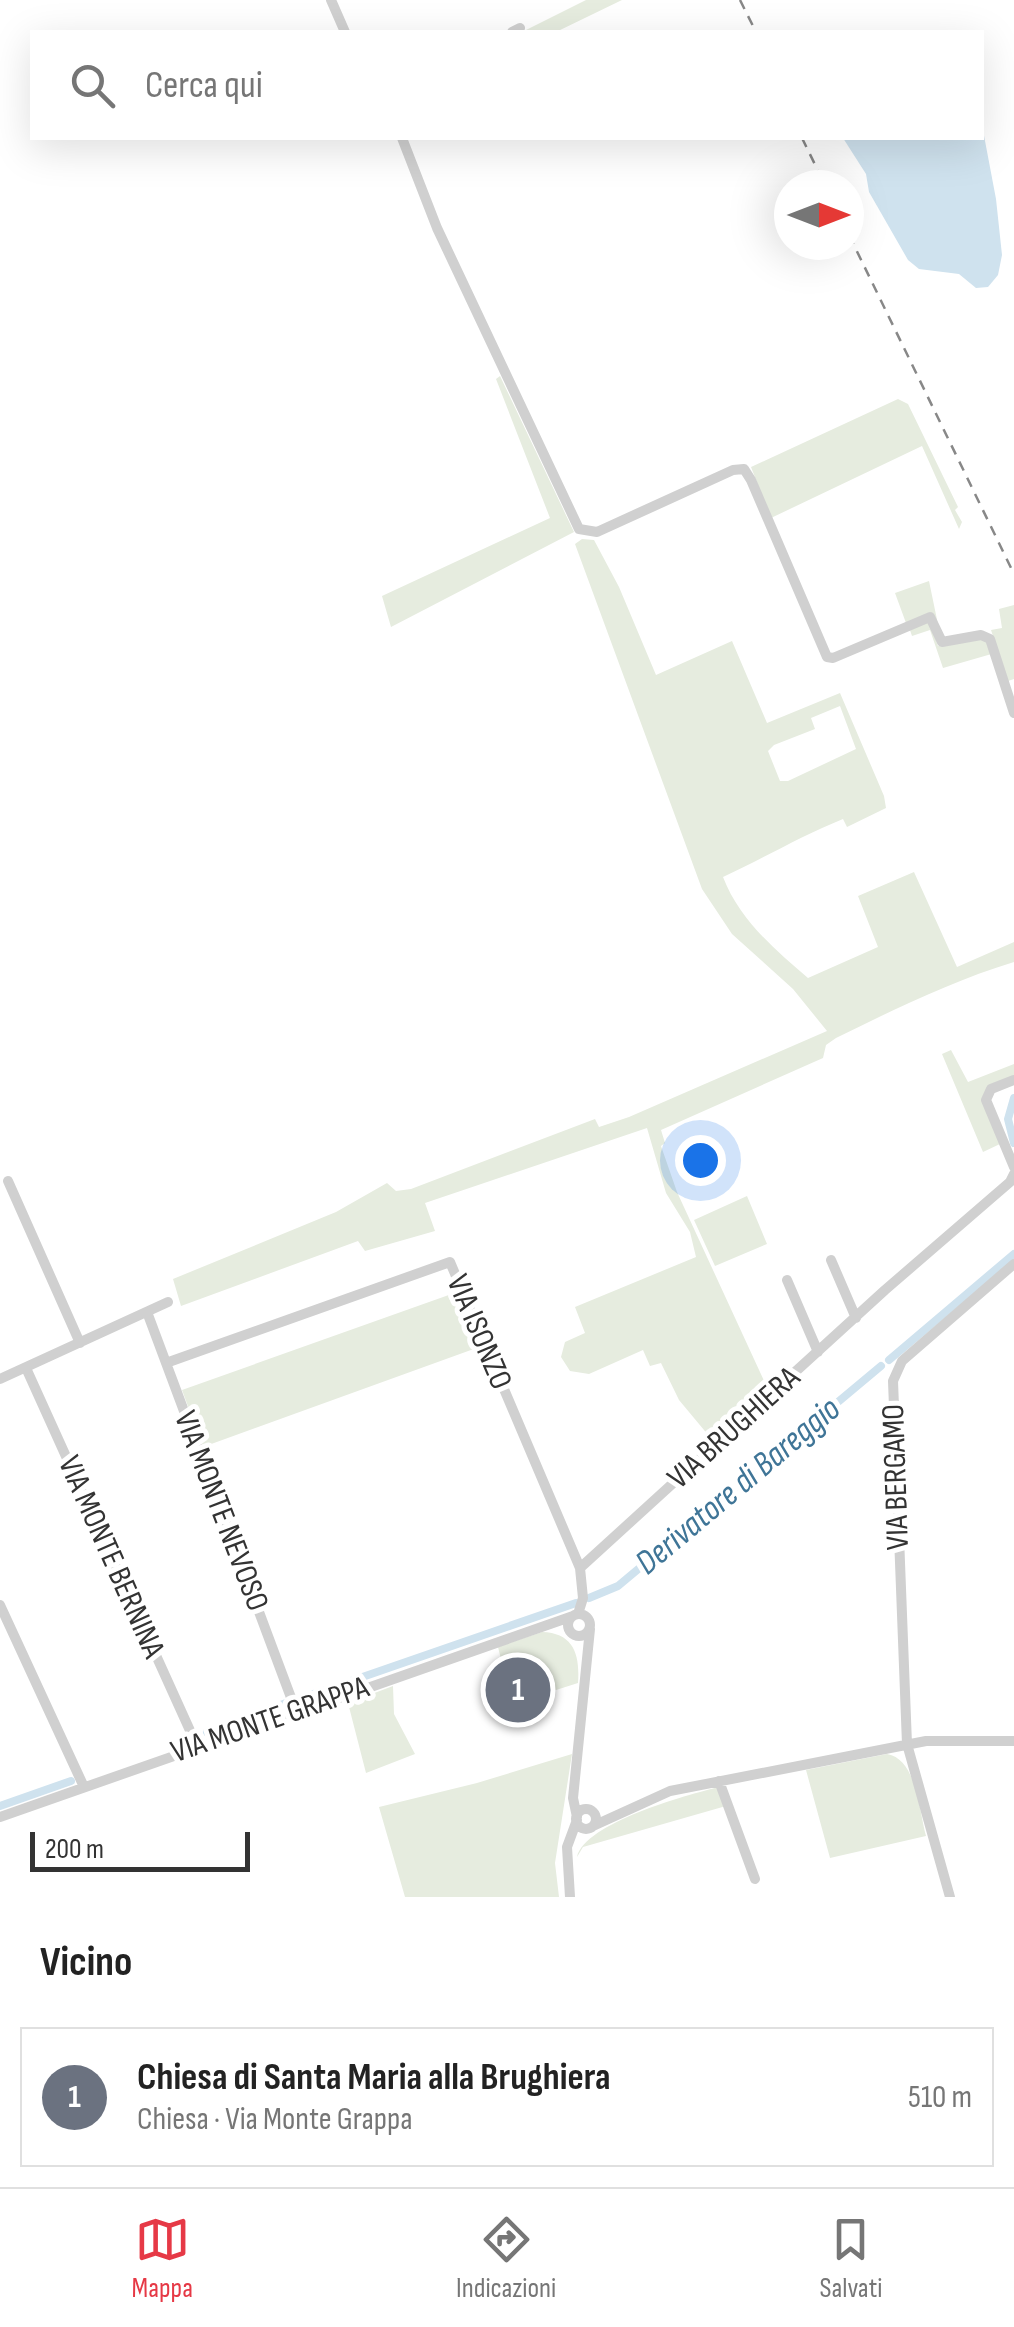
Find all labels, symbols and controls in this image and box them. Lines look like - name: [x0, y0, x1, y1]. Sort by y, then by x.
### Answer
- search box: [30, 30, 984, 140]
- icon: search: [65, 58, 120, 113]
- text: Cerca qui: [145, 63, 263, 108]
- north arrow: [774, 170, 864, 260]
- your location: [675, 1135, 726, 1186]
- street label: VIA ISONZO: [438, 1269, 520, 1395]
- street label: VIA BRUGHIERA: [660, 1358, 808, 1498]
- water label: Derivatore di Bareggio: [627, 1388, 849, 1584]
- street label: VIA BERGAMO: [874, 1403, 918, 1551]
- street label: VIA MONTE NEVOSO: [165, 1406, 277, 1616]
- street label: VIA MONTE BERNINA: [49, 1450, 173, 1664]
- pin: 1: [486, 1652, 550, 1728]
- street label: VIA MONTE GRAPPA: [166, 1668, 374, 1772]
- scale bar: [30, 1827, 250, 1872]
- text: 200 m: [45, 1833, 104, 1866]
- text: Vicino: [40, 1937, 132, 1988]
- text: Chiesa di Santa Maria alla Brughiera: [137, 2055, 610, 2100]
- text: 1: [68, 2078, 81, 2117]
- text: 510 m: [908, 2078, 972, 2117]
- text: Chiesa · Via Monte Grappa: [137, 2100, 413, 2139]
- tab: Mappa: [132, 2212, 193, 2305]
- tab: Indicazioni: [456, 2212, 556, 2305]
- tab: Salvati: [819, 2212, 882, 2305]

